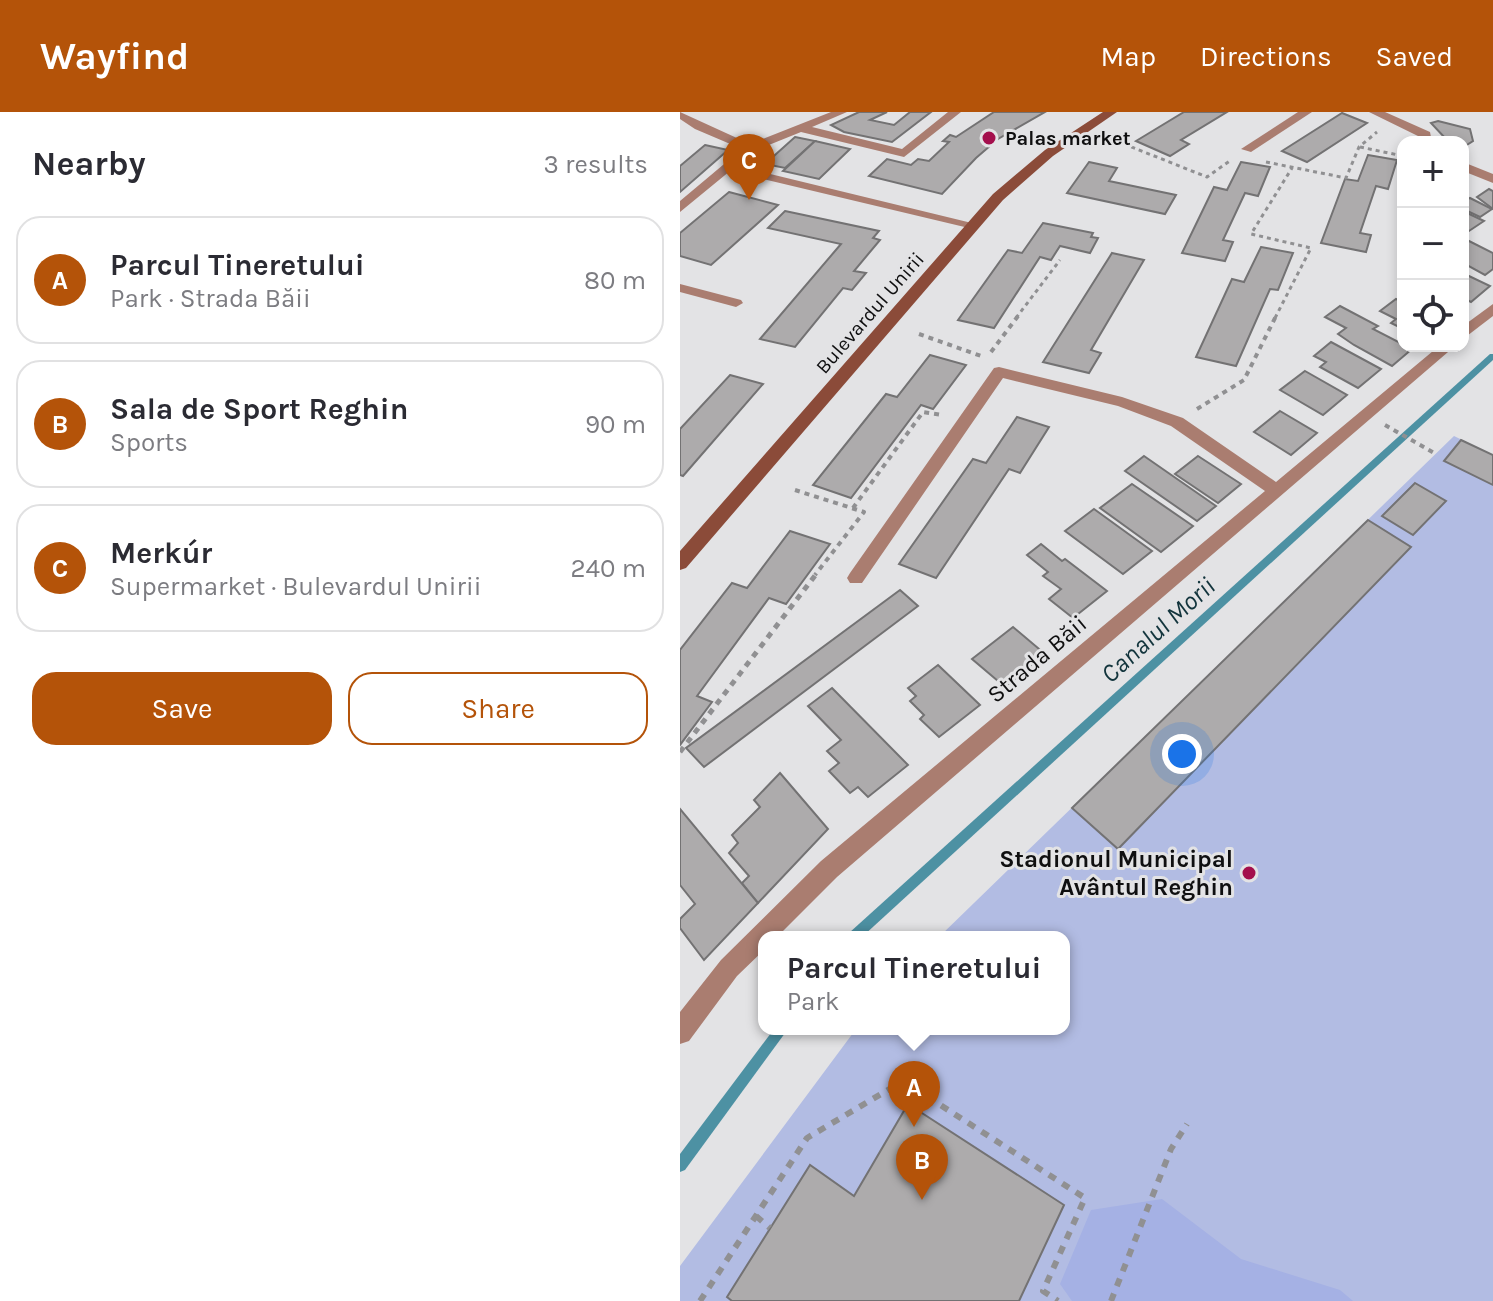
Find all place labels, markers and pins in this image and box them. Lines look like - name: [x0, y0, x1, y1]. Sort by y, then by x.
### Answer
- place label: Palas market: [1005, 127, 1131, 150]
- marker: Palas market: [980, 129, 998, 147]
- pin: C: [723, 134, 775, 200]
- place label: Stadionul Municipal Avântul Reghin: [999, 845, 1233, 901]
- marker: Stadionul Municipal Avântul Reghin: [1240, 864, 1258, 882]
- pin: A: [888, 1061, 940, 1127]
- pin: B: [896, 1134, 948, 1200]

